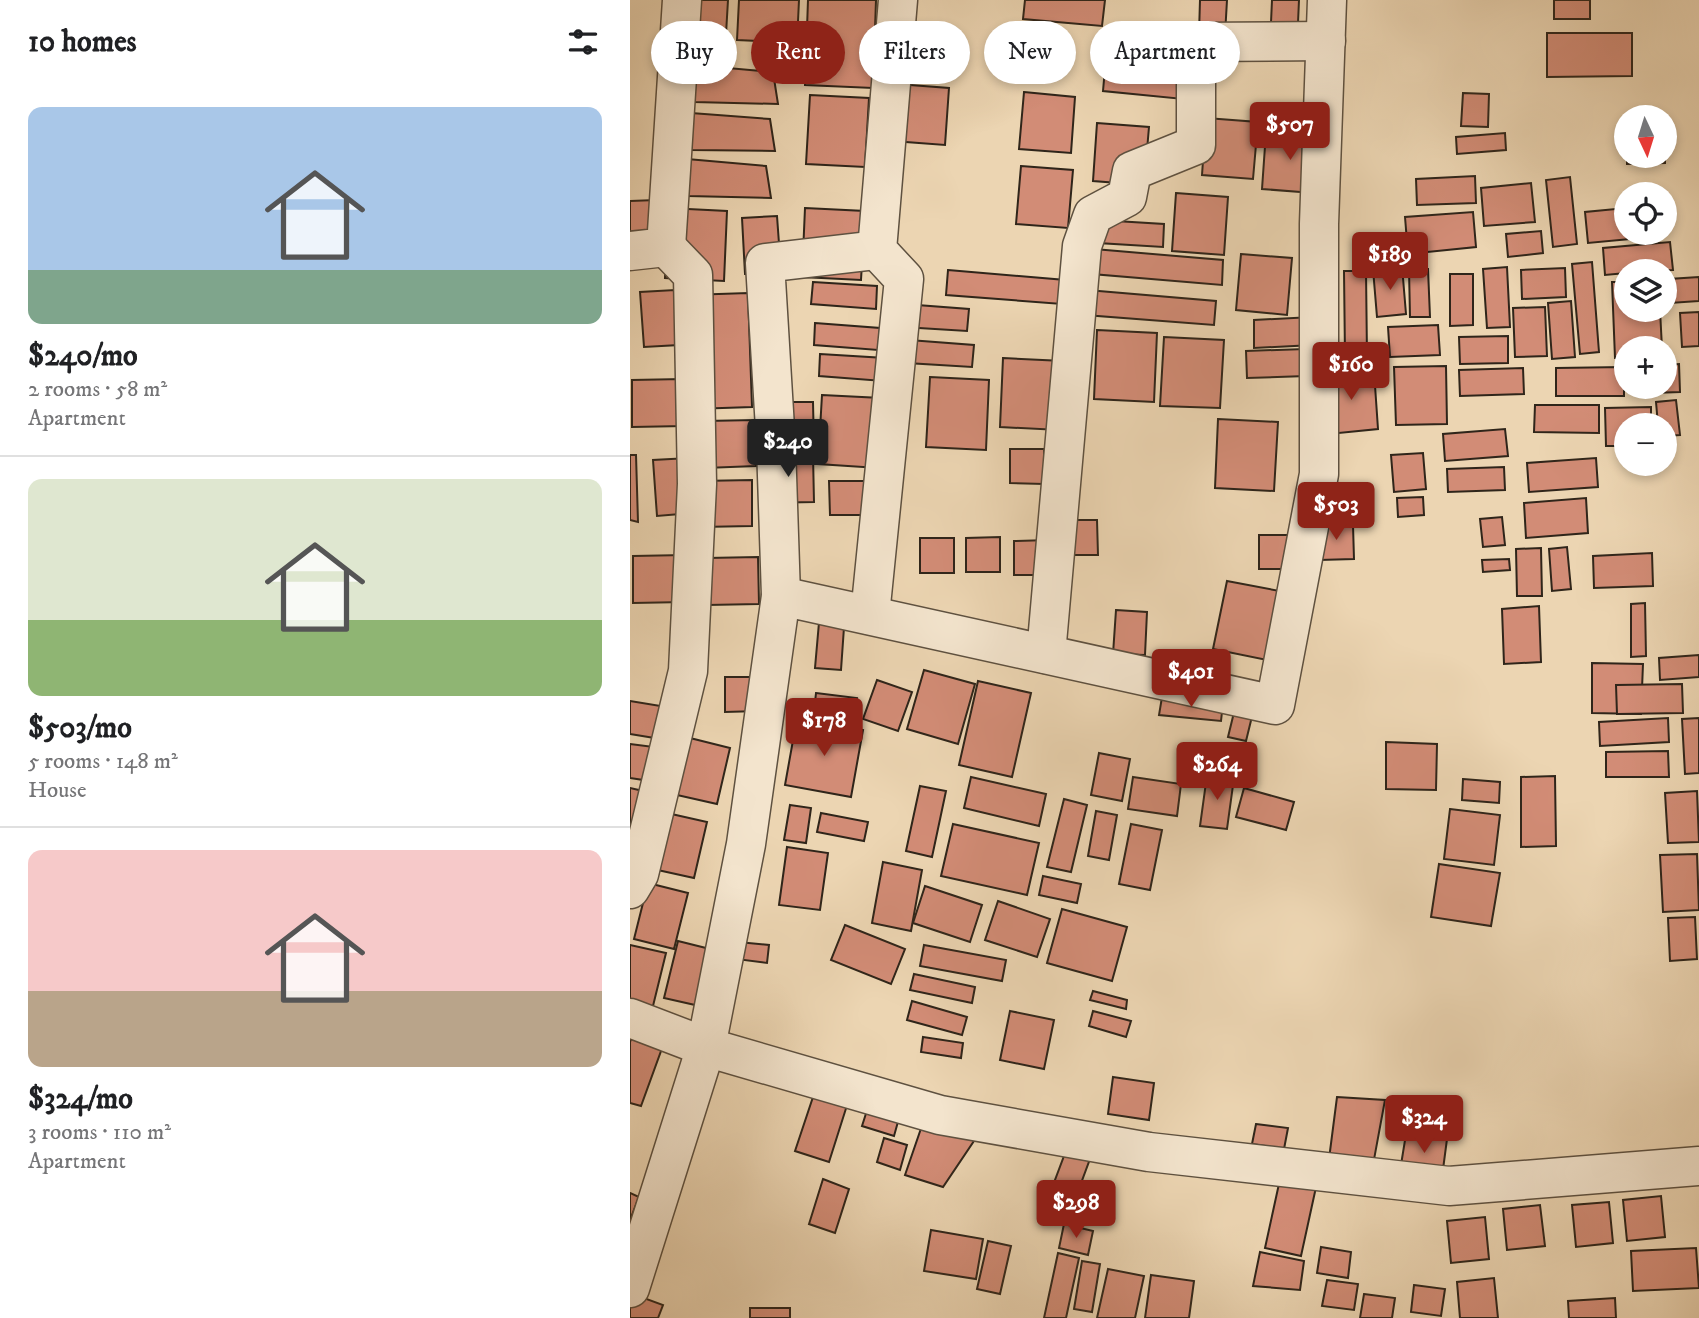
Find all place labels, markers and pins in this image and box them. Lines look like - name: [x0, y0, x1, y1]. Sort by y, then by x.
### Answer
- pin: $507: [1249, 102, 1331, 162]
- pin: $189: [1349, 232, 1431, 292]
- pin: $160: [1310, 342, 1392, 402]
- pin: $240: [747, 420, 829, 479]
- pin: $503: [1295, 482, 1377, 542]
- pin: $401: [1150, 650, 1232, 709]
- pin: $178: [783, 698, 865, 758]
- pin: $264: [1176, 742, 1258, 802]
- pin: $324: [1383, 1096, 1465, 1155]
- pin: $298: [1035, 1180, 1117, 1240]

